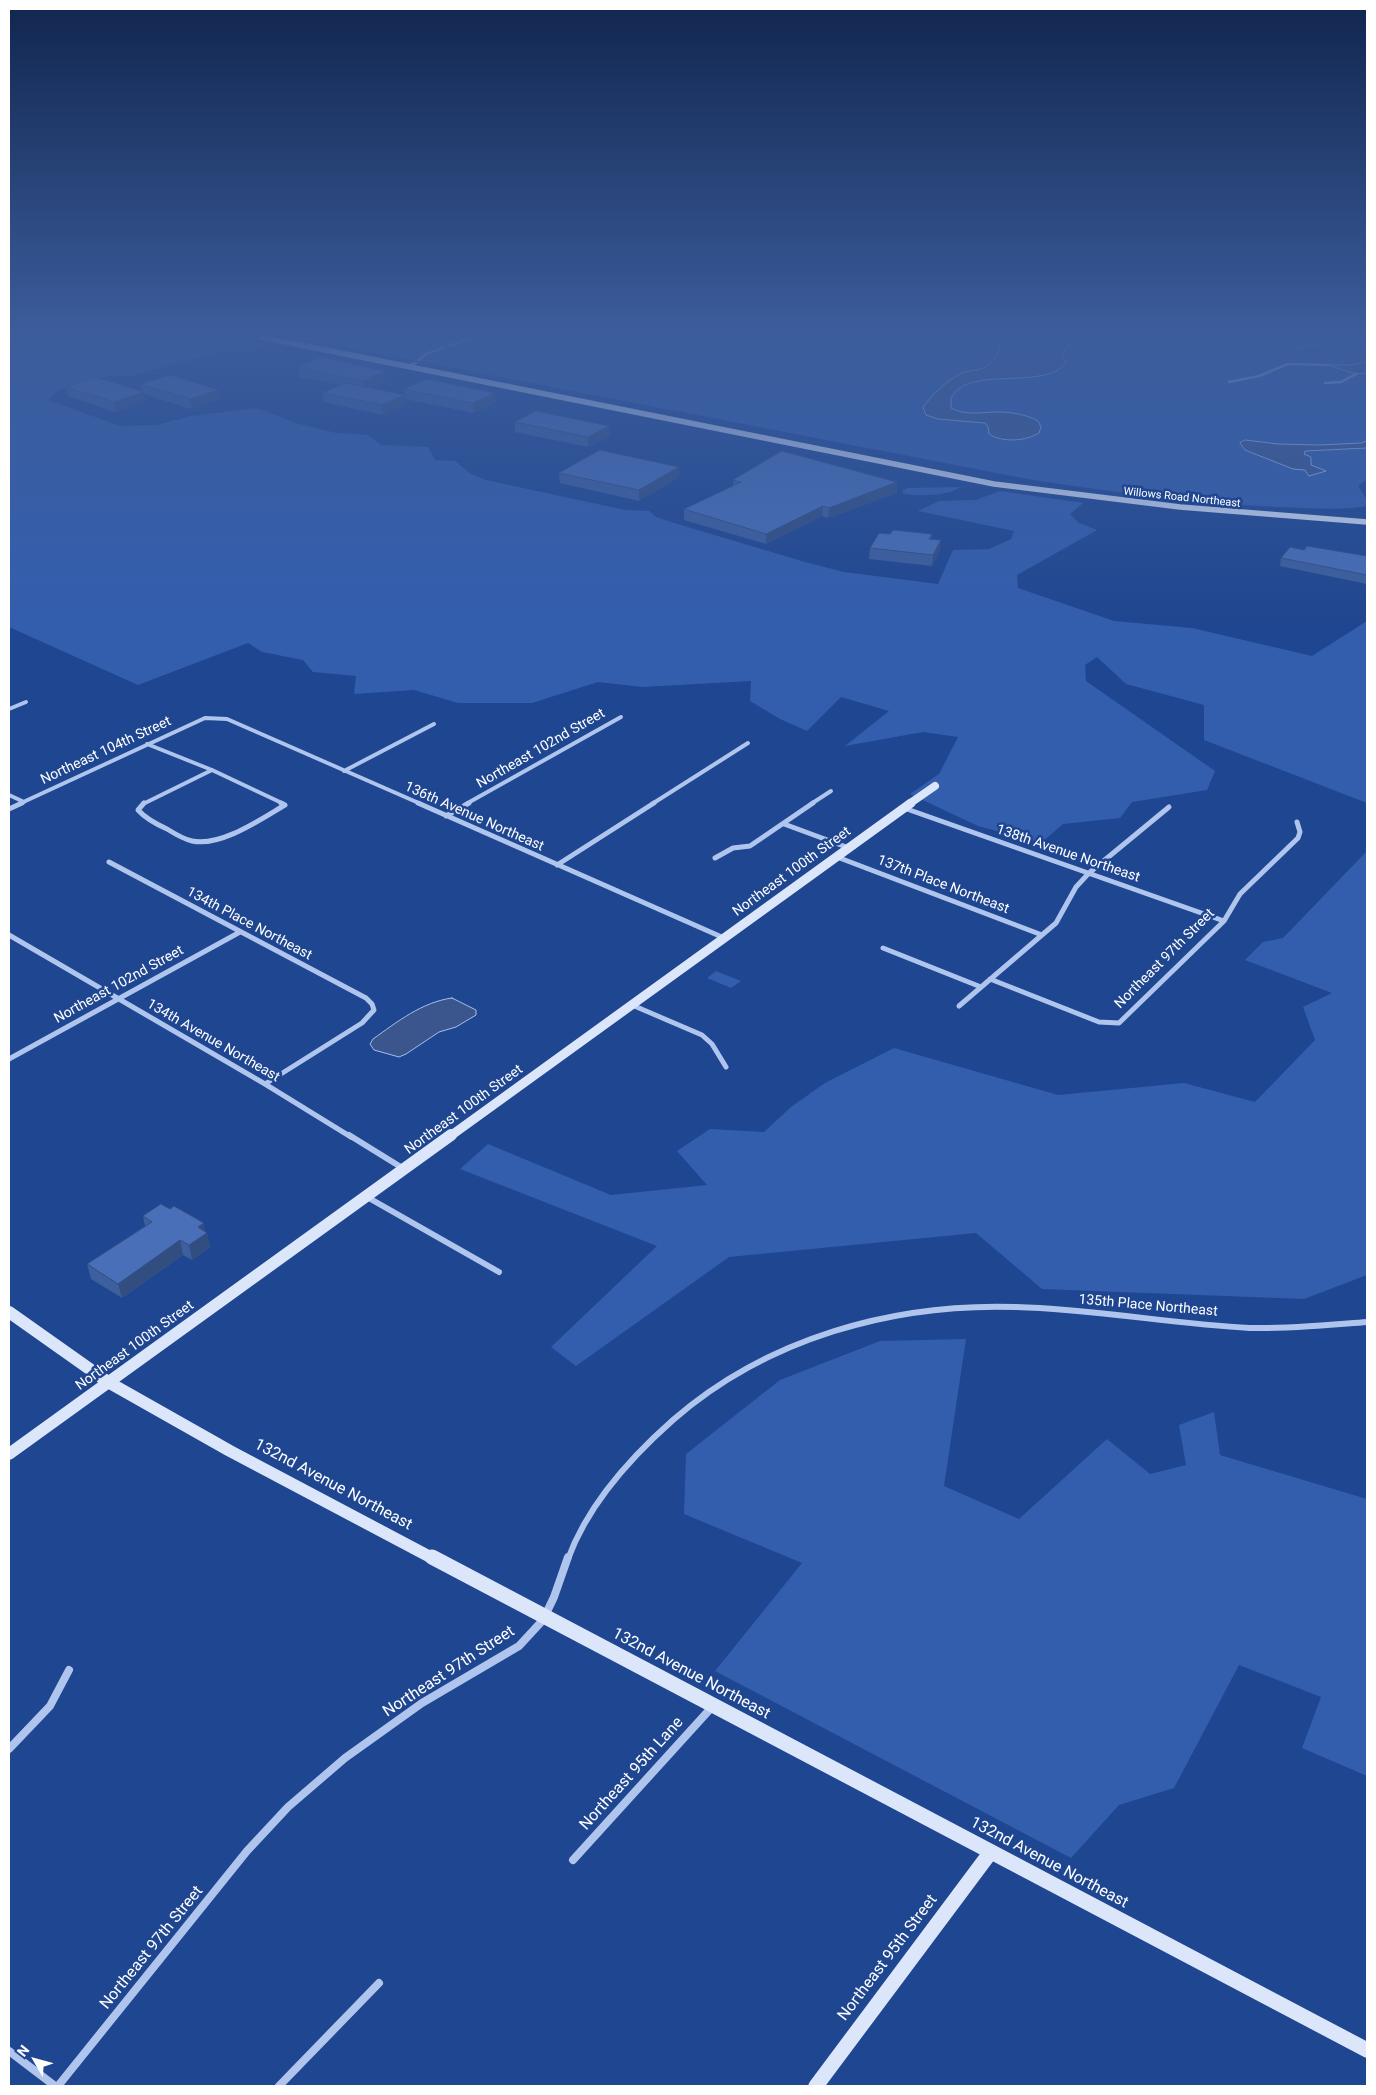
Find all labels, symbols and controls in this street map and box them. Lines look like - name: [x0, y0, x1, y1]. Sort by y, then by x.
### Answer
- street label: Willows Road Northeast: [1123, 485, 1241, 511]
- street label: Northeast 102nd Street: [474, 705, 608, 793]
- street label: Northeast 104th Street: [38, 713, 174, 789]
- street label: 136th Avenue Northeast: [402, 779, 546, 855]
- street label: 138th Avenue Northeast: [994, 822, 1142, 886]
- street label: Northeast 100th Street: [730, 823, 854, 921]
- street label: 137th Place Northeast: [875, 852, 1011, 918]
- street label: 134th Place Northeast: [183, 884, 315, 964]
- street label: Northeast 97th Street: [1112, 906, 1218, 1012]
- street label: Northeast 102nd Street: [51, 942, 187, 1028]
- street label: 134th Avenue Northeast: [143, 996, 283, 1086]
- street label: Northeast 100th Street: [402, 1061, 526, 1159]
- street label: 135th Place Northeast: [1078, 1292, 1218, 1320]
- street label: Northeast 100th Street: [73, 1297, 197, 1395]
- street label: 132nd Avenue Northeast: [251, 1435, 415, 1535]
- street label: Northeast 97th Street: [380, 1622, 518, 1722]
- street label: 132nd Avenue Northeast: [609, 1624, 773, 1724]
- street label: Northeast 95th Lane: [576, 1713, 688, 1835]
- street label: 132nd Avenue Northeast: [967, 1813, 1131, 1913]
- street label: Northeast 97th Street: [96, 1882, 208, 2014]
- street label: Northeast 95th Street: [834, 1891, 942, 2025]
- north arrow: [10, 2035, 60, 2085]
- text: N: [14, 2042, 33, 2060]

